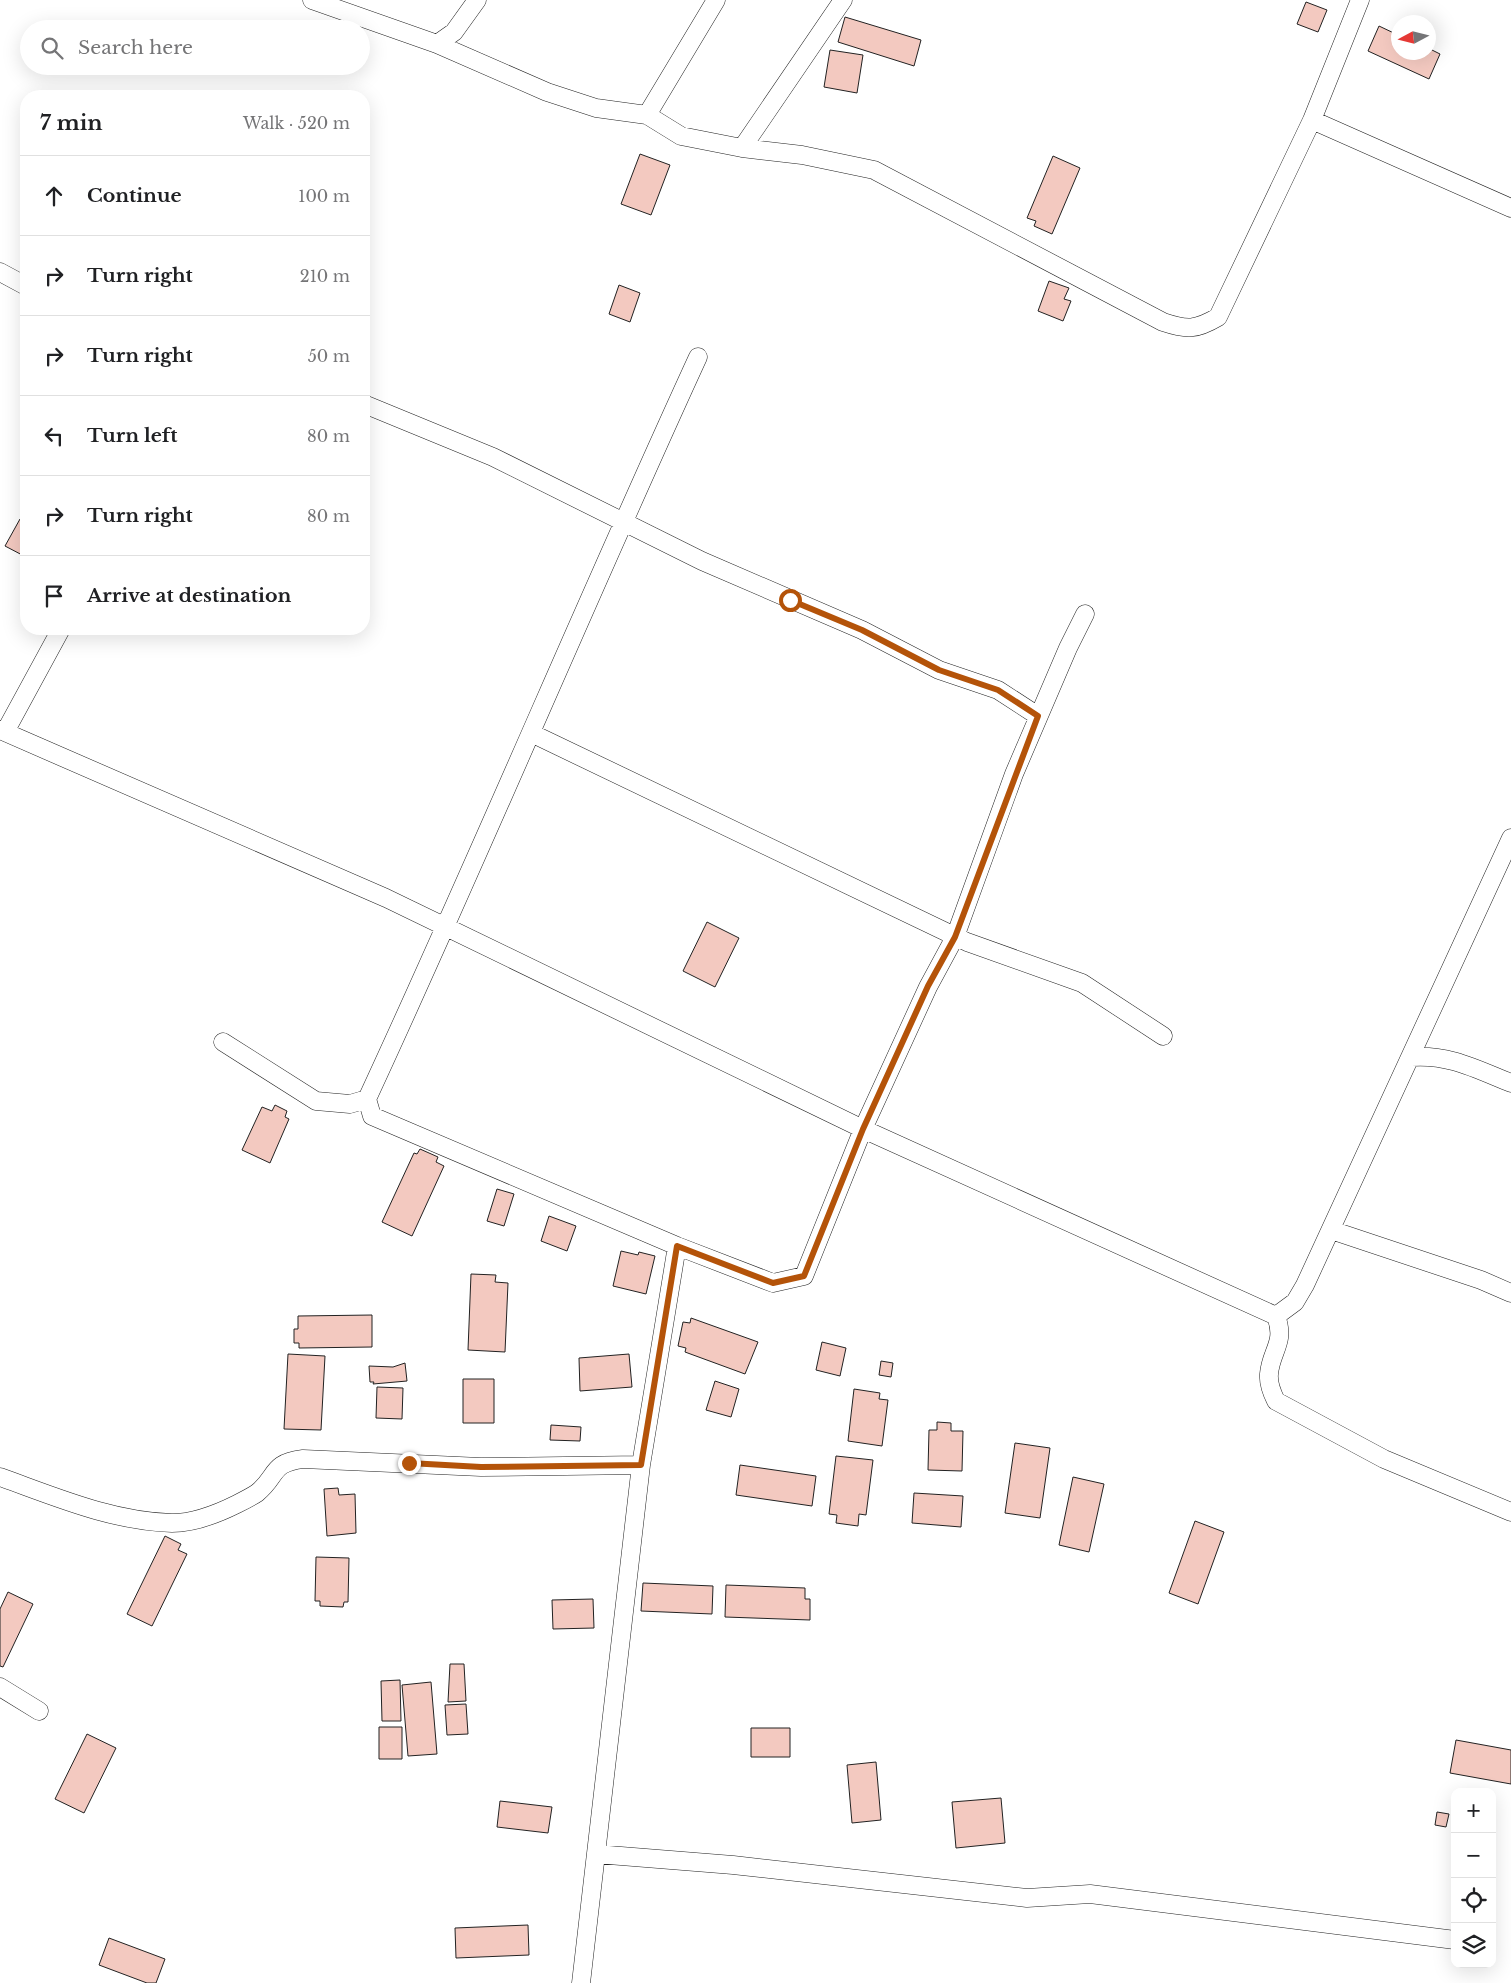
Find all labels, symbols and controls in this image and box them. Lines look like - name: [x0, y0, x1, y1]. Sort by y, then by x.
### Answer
- north arrow: [1391, 15, 1436, 60]
- search box: [20, 20, 370, 75]
- icon: search: [38, 34, 66, 62]
- text: Search here: [78, 36, 193, 59]
- text: 7 min: [40, 110, 103, 136]
- text: Walk · 520 m: [243, 113, 350, 133]
- icon: ahead: [40, 182, 68, 210]
- text: Continue: [87, 184, 182, 207]
- text: 100 m: [298, 186, 350, 206]
- icon: right: [40, 262, 68, 290]
- text: Turn right: [87, 264, 193, 287]
- text: 210 m: [300, 266, 350, 286]
- icon: right: [40, 342, 68, 370]
- text: Turn right: [87, 344, 193, 367]
- text: 50 m: [308, 346, 350, 366]
- icon: left: [40, 422, 68, 450]
- text: Turn left: [87, 424, 178, 447]
- text: 80 m: [307, 426, 350, 446]
- icon: right: [40, 502, 68, 530]
- text: Turn right: [87, 504, 193, 527]
- text: 80 m: [307, 506, 350, 526]
- icon: arrive: [40, 582, 68, 610]
- text: Arrive at destination: [87, 584, 291, 607]
- route start: [779, 589, 802, 612]
- route end: [398, 1452, 421, 1475]
- map controls: [1451, 1788, 1496, 1968]
- button: +: [1451, 1788, 1496, 1833]
- button: −: [1451, 1833, 1496, 1878]
- button: locate: [1451, 1878, 1496, 1923]
- button: layers: [1451, 1923, 1496, 1968]

